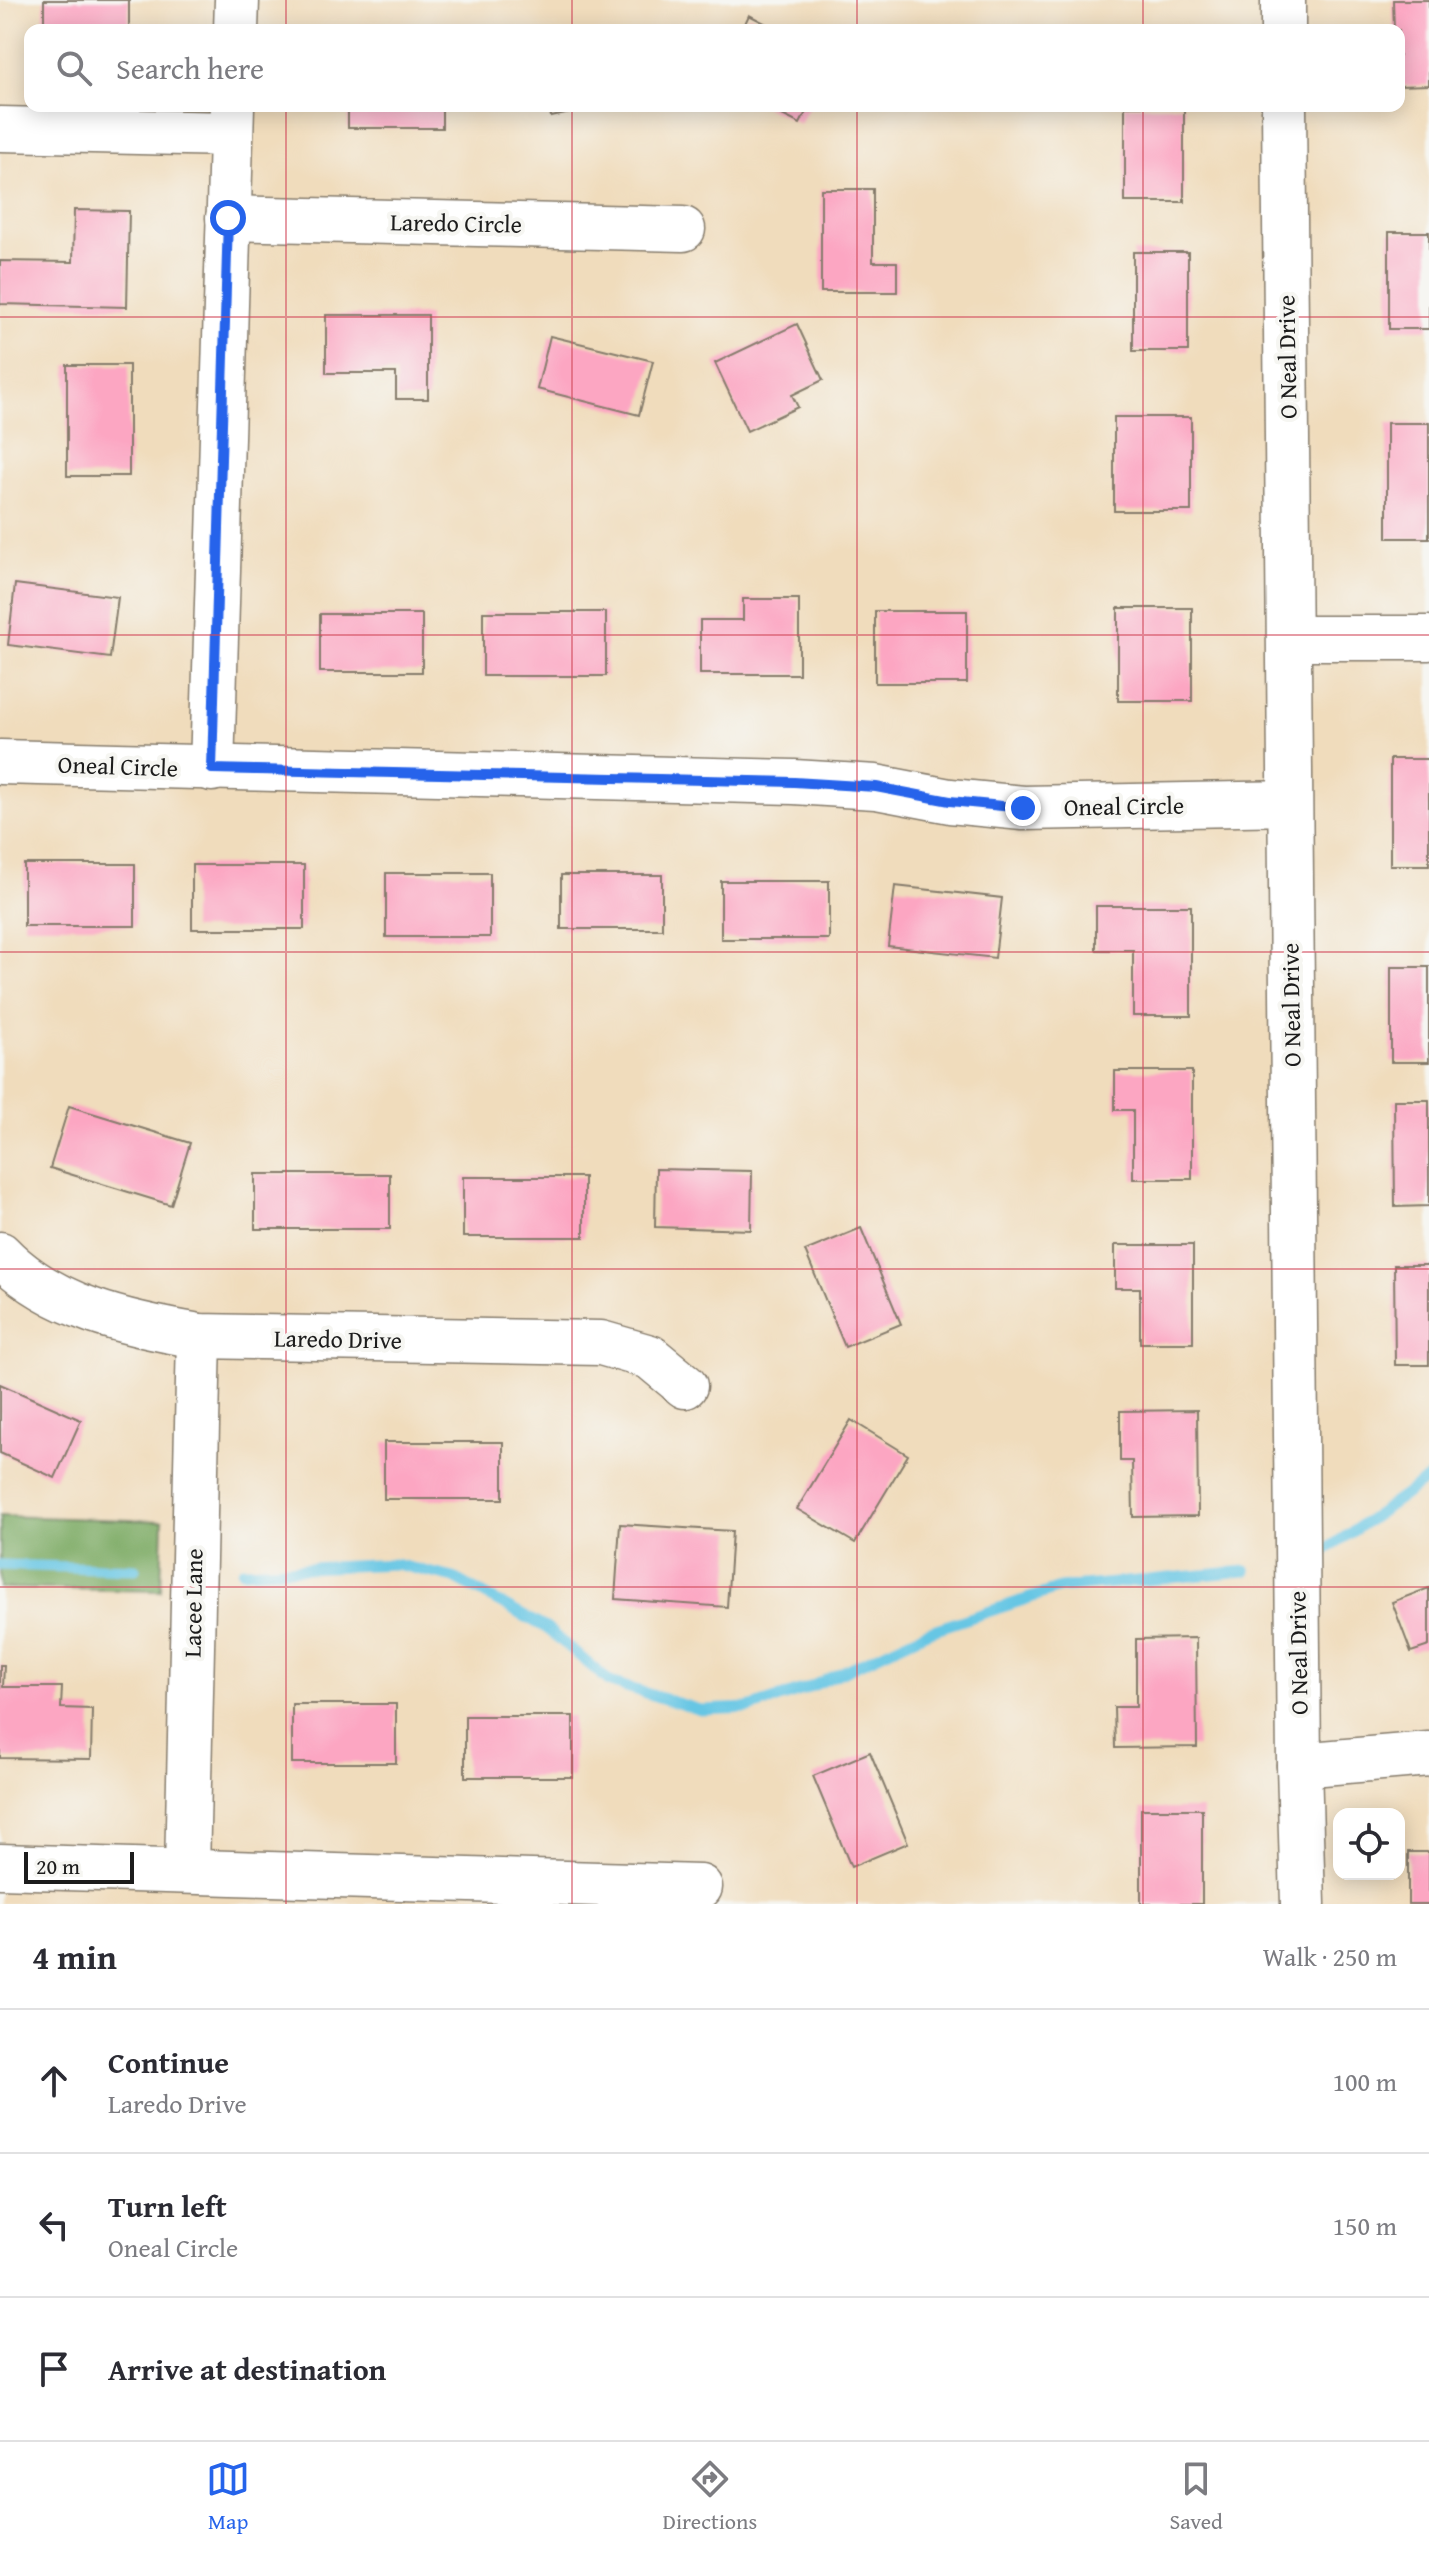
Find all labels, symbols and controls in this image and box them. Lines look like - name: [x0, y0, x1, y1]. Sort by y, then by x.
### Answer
- search box: [24, 24, 1405, 112]
- icon: search: [52, 46, 96, 90]
- text: Search here: [116, 46, 264, 90]
- route start: [210, 200, 246, 236]
- street label: Laredo Circle: [390, 204, 522, 242]
- street label: O Neal Drive: [1268, 295, 1306, 419]
- street label: Oneal Circle: [57, 746, 179, 786]
- street label: Oneal Circle: [1064, 787, 1184, 825]
- route end: [1005, 790, 1041, 826]
- street label: O Neal Drive: [1272, 943, 1310, 1067]
- street label: Laredo Drive: [274, 1320, 402, 1358]
- street label: Lacee Lane: [175, 1548, 211, 1658]
- street label: O Neal Drive: [1279, 1591, 1317, 1715]
- map controls: [1333, 1808, 1405, 1880]
- button: locate: [1333, 1808, 1405, 1880]
- scale bar: [24, 1848, 134, 1884]
- text: 20 m: [36, 1850, 80, 1882]
- text: 4 min: [32, 1932, 117, 1981]
- text: Walk · 250 m: [1263, 1937, 1397, 1976]
- text: Continue: [108, 2040, 229, 2084]
- icon: ahead: [32, 2059, 76, 2103]
- text: 100 m: [1332, 2062, 1397, 2101]
- text: Laredo Drive: [108, 2084, 247, 2123]
- text: Turn left: [108, 2184, 227, 2228]
- icon: left: [32, 2203, 76, 2247]
- text: 150 m: [1332, 2206, 1397, 2245]
- text: Oneal Circle: [108, 2228, 238, 2267]
- icon: arrive: [32, 2347, 76, 2391]
- text: Arrive at destination: [108, 2347, 386, 2391]
- tab: Map: [206, 2457, 250, 2537]
- tab: Directions: [663, 2457, 757, 2537]
- tab: Saved: [1170, 2457, 1223, 2537]

